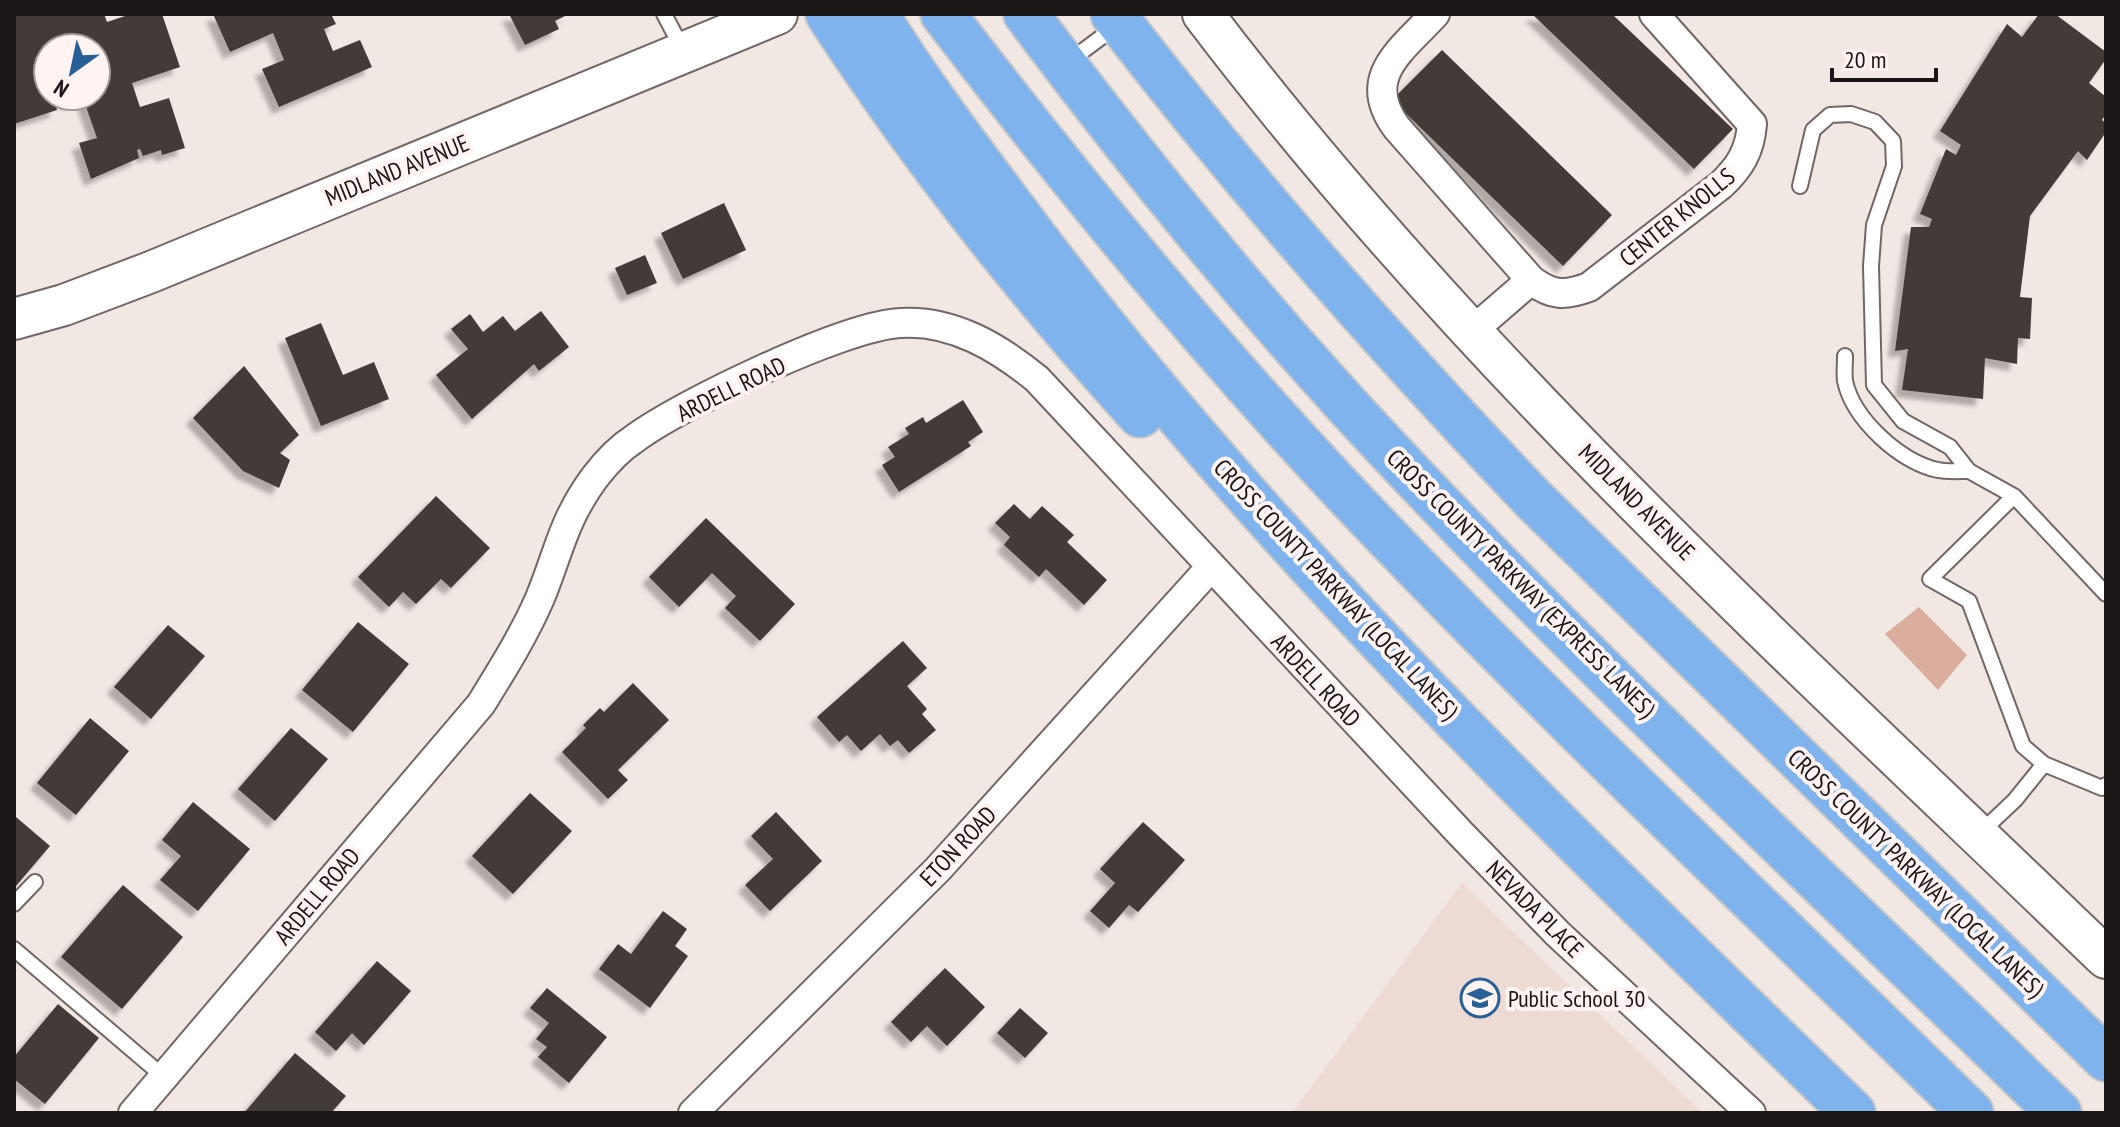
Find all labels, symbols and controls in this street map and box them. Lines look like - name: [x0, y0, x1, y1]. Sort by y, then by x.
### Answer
- north arrow: [32, 32, 112, 112]
- scale bar: [1832, 32, 1936, 82]
- text: 20 m: [1844, 44, 1886, 75]
- text: N: [48, 74, 74, 104]
- street label: MIDLAND AVENUE: [321, 127, 473, 213]
- street label: CENTER KNOLLS: [1613, 161, 1741, 273]
- street label: ARDELL ROAD: [671, 349, 791, 429]
- street label: MIDLAND AVENUE: [1572, 437, 1702, 567]
- street label: CROSS COUNTY PARKWAY (EXPRESS LANES): [1380, 442, 1662, 724]
- street label: CROSS COUNTY PARKWAY (LOCAL LANES): [1207, 452, 1465, 726]
- street label: ARDELL ROAD: [1265, 626, 1367, 734]
- street label: CROSS COUNTY PARKWAY (LOCAL LANES): [1781, 742, 2051, 1004]
- street label: ETON ROAD: [913, 799, 1003, 893]
- street label: ARDELL ROAD: [267, 841, 367, 951]
- street label: NEVADA PLACE: [1480, 854, 1590, 964]
- school or university icon: Public School 30: [1459, 977, 1501, 1019]
- place label: Public School 30: [1508, 983, 1645, 1014]

